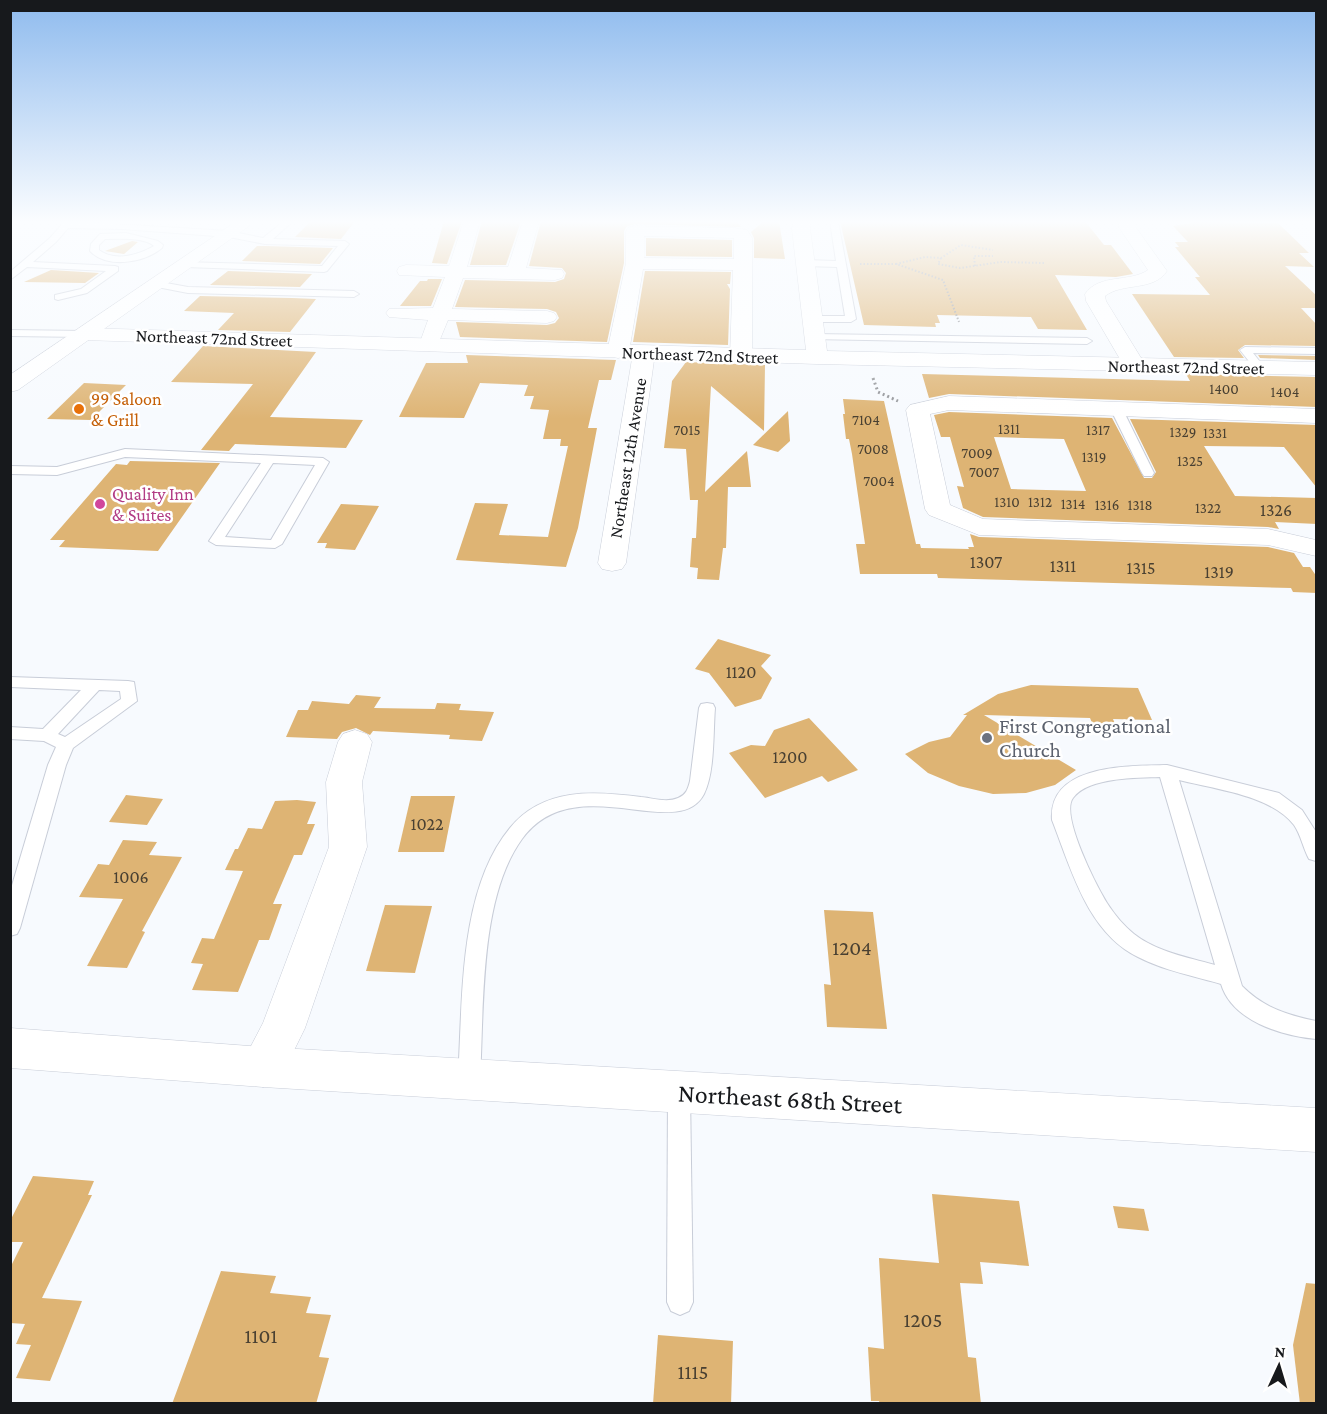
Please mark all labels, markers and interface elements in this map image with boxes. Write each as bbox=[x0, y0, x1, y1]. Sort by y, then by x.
street label: Northeast 72nd Street bbox=[135, 325, 294, 351]
street label: Northeast 72nd Street bbox=[621, 342, 780, 368]
street label: Northeast 72nd Street bbox=[1107, 356, 1266, 378]
street label: Northeast 12th Avenue bbox=[605, 376, 651, 540]
house number: 1400 bbox=[1209, 381, 1239, 397]
house number: 1404 bbox=[1271, 384, 1299, 400]
place label: 99 Saloon & Grill bbox=[91, 389, 162, 430]
marker: 99 Saloon & Grill bbox=[72, 402, 86, 416]
house number: 7104 bbox=[852, 412, 880, 428]
house number: 1311 bbox=[998, 421, 1020, 437]
house number: 7015 bbox=[673, 422, 701, 438]
house number: 1317 bbox=[1086, 422, 1110, 438]
house number: 1329 bbox=[1170, 424, 1196, 440]
house number: 1331 bbox=[1203, 425, 1227, 441]
house number: 7008 bbox=[857, 441, 889, 457]
house number: 7009 bbox=[961, 445, 993, 461]
house number: 1319 bbox=[1082, 449, 1106, 465]
house number: 1325 bbox=[1177, 453, 1203, 469]
house number: 7007 bbox=[969, 464, 999, 480]
house number: 7004 bbox=[863, 473, 895, 489]
place label: Quality Inn & Suites bbox=[112, 484, 194, 525]
house number: 1310 bbox=[994, 494, 1020, 510]
house number: 1312 bbox=[1028, 494, 1052, 510]
house number: 1314 bbox=[1061, 496, 1085, 512]
marker: Quality Inn & Suites bbox=[93, 497, 107, 511]
house number: 1316 bbox=[1095, 497, 1119, 513]
house number: 1318 bbox=[1127, 497, 1153, 513]
house number: 1322 bbox=[1195, 500, 1221, 516]
house number: 1326 bbox=[1260, 500, 1292, 520]
house number: 1307 bbox=[970, 552, 1002, 572]
house number: 1311 bbox=[1050, 556, 1076, 576]
house number: 1315 bbox=[1127, 558, 1156, 578]
house number: 1319 bbox=[1204, 562, 1234, 582]
house number: 1120 bbox=[726, 662, 756, 682]
place label: First Congregational Church bbox=[999, 714, 1171, 762]
marker: First Congregational Church bbox=[980, 731, 994, 745]
house number: 1200 bbox=[773, 747, 807, 767]
house number: 1022 bbox=[410, 814, 444, 834]
house number: 1006 bbox=[113, 867, 149, 887]
house number: 1204 bbox=[832, 936, 872, 960]
street label: Northeast 68th Street bbox=[677, 1079, 903, 1119]
house number: 1205 bbox=[904, 1308, 942, 1332]
house number: 1101 bbox=[245, 1324, 277, 1348]
north arrow bbox=[1249, 1336, 1309, 1396]
text: N bbox=[1274, 1343, 1286, 1360]
house number: 1115 bbox=[678, 1360, 708, 1384]

